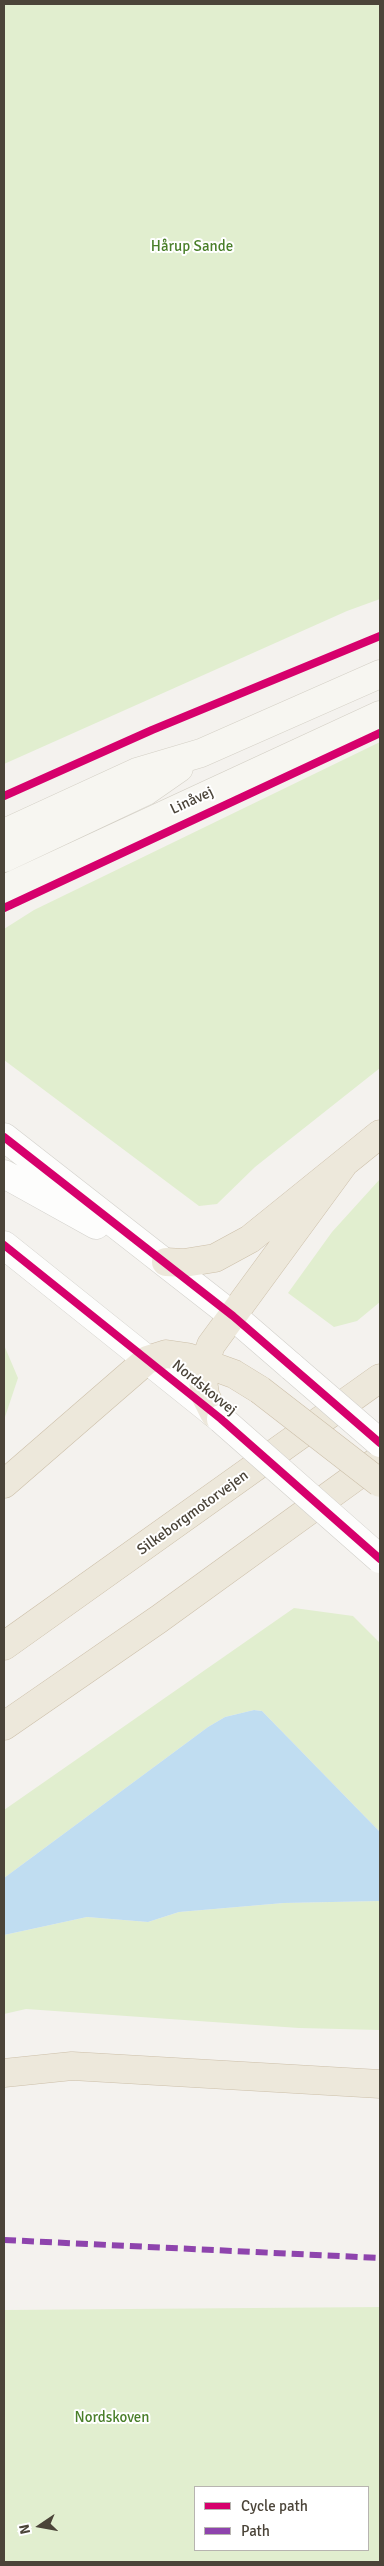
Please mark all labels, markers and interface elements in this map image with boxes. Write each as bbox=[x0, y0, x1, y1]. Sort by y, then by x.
park label: Hårup Sande bbox=[151, 238, 233, 256]
street label: Linåvej bbox=[168, 783, 216, 819]
street label: Nordskovvej bbox=[168, 1356, 240, 1420]
street label: Silkeborgmotorvejen bbox=[134, 1467, 252, 1559]
park label: Nordskoven bbox=[74, 2409, 150, 2427]
legend bbox=[194, 2486, 369, 2551]
text: Cycle path bbox=[241, 2497, 308, 2515]
north arrow bbox=[15, 2501, 65, 2551]
text: Path bbox=[241, 2522, 270, 2540]
text: N bbox=[16, 2523, 34, 2536]

